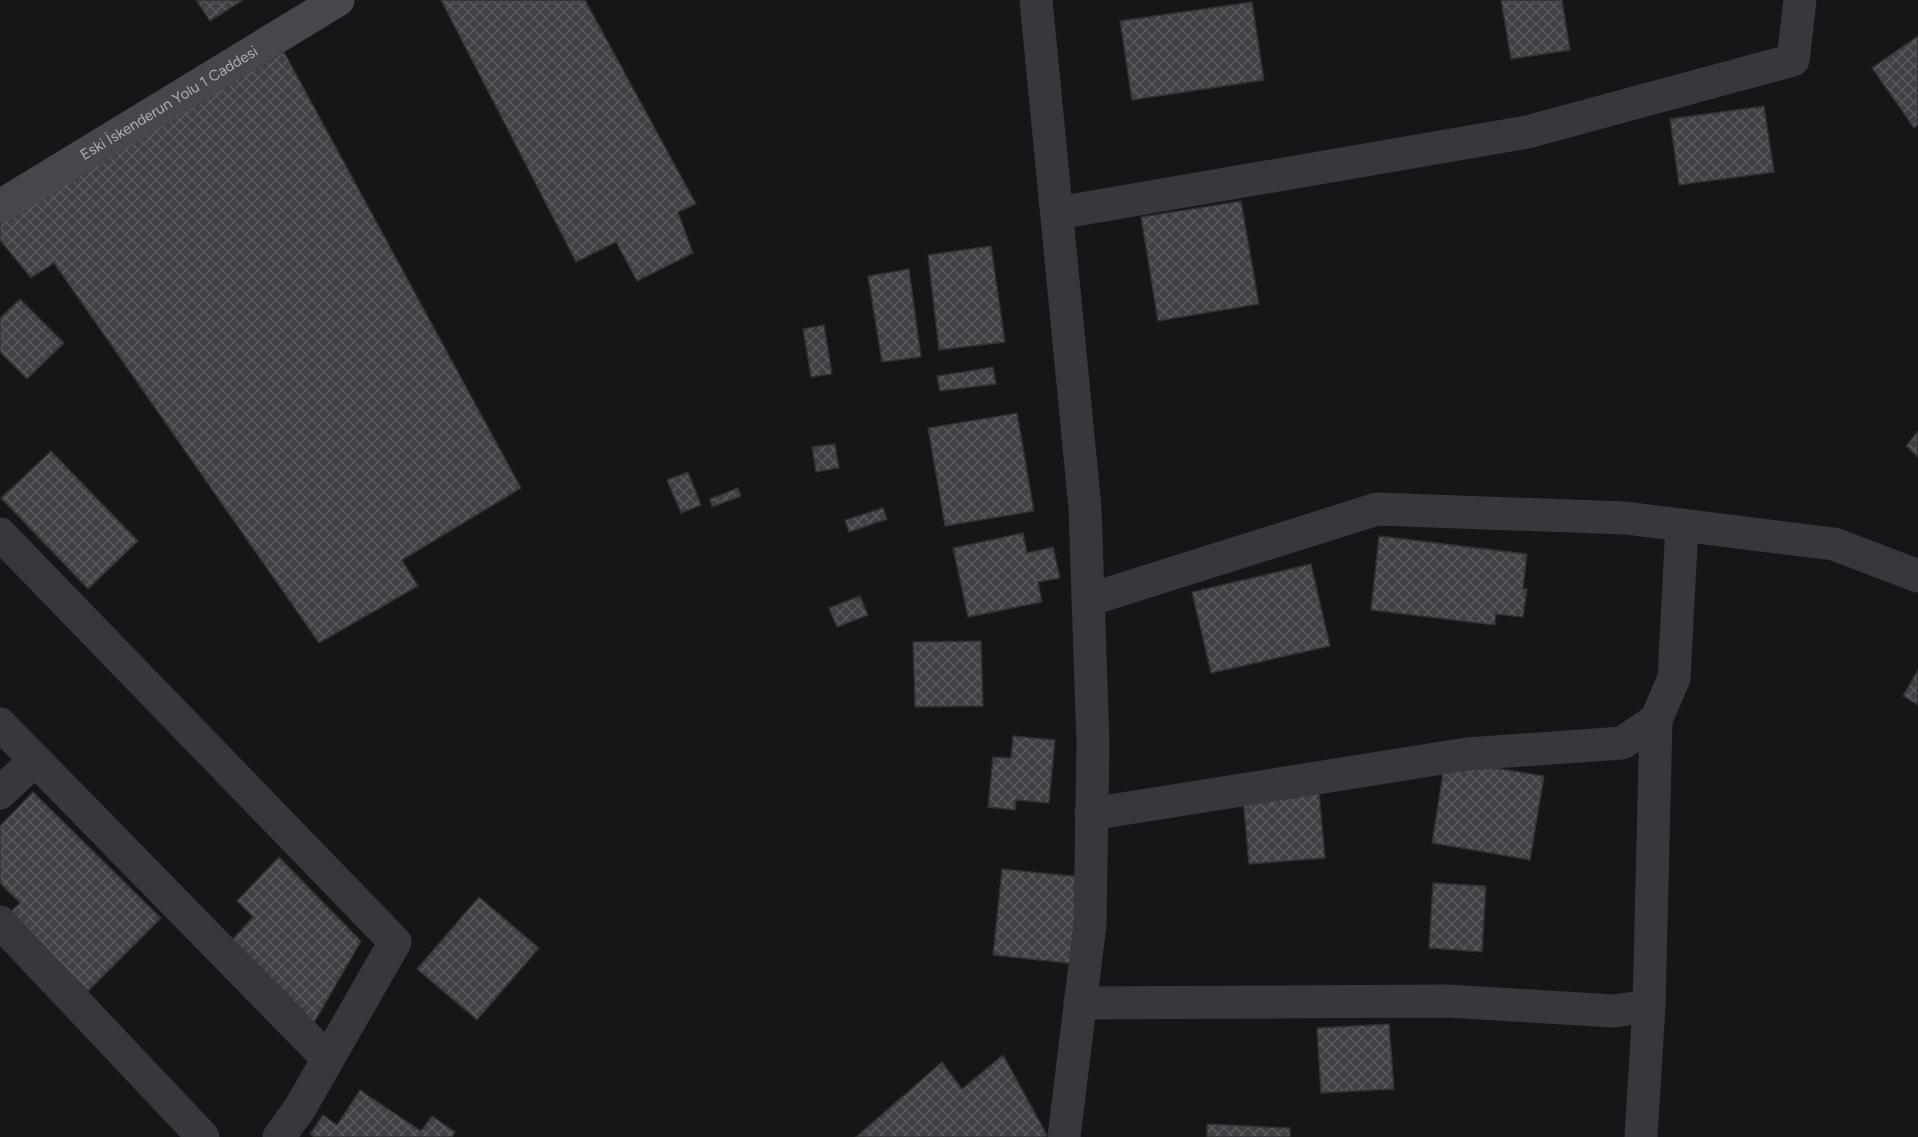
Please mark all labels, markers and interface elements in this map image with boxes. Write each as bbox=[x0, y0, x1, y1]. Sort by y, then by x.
street label: Eski İskenderun Yolu 1 Caddesi bbox=[77, 42, 261, 164]

